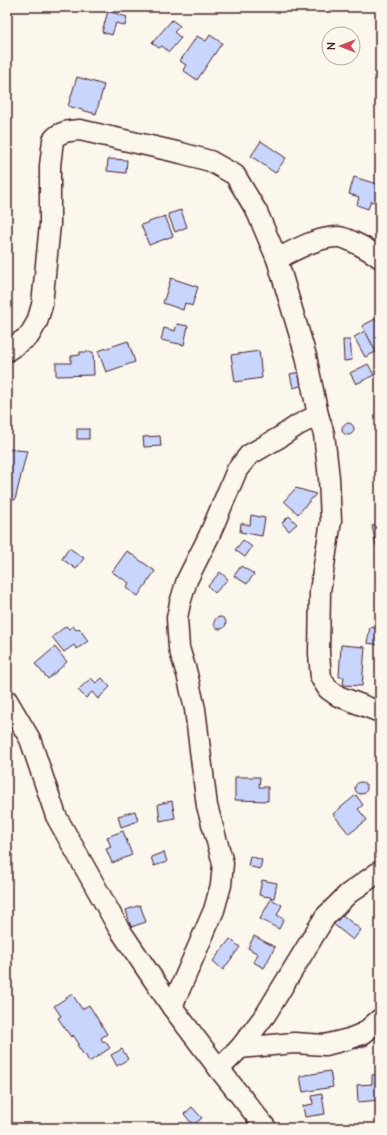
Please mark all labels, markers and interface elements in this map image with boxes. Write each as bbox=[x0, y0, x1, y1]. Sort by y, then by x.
north arrow bbox=[321, 26, 361, 66]
text: N bbox=[324, 42, 339, 49]

